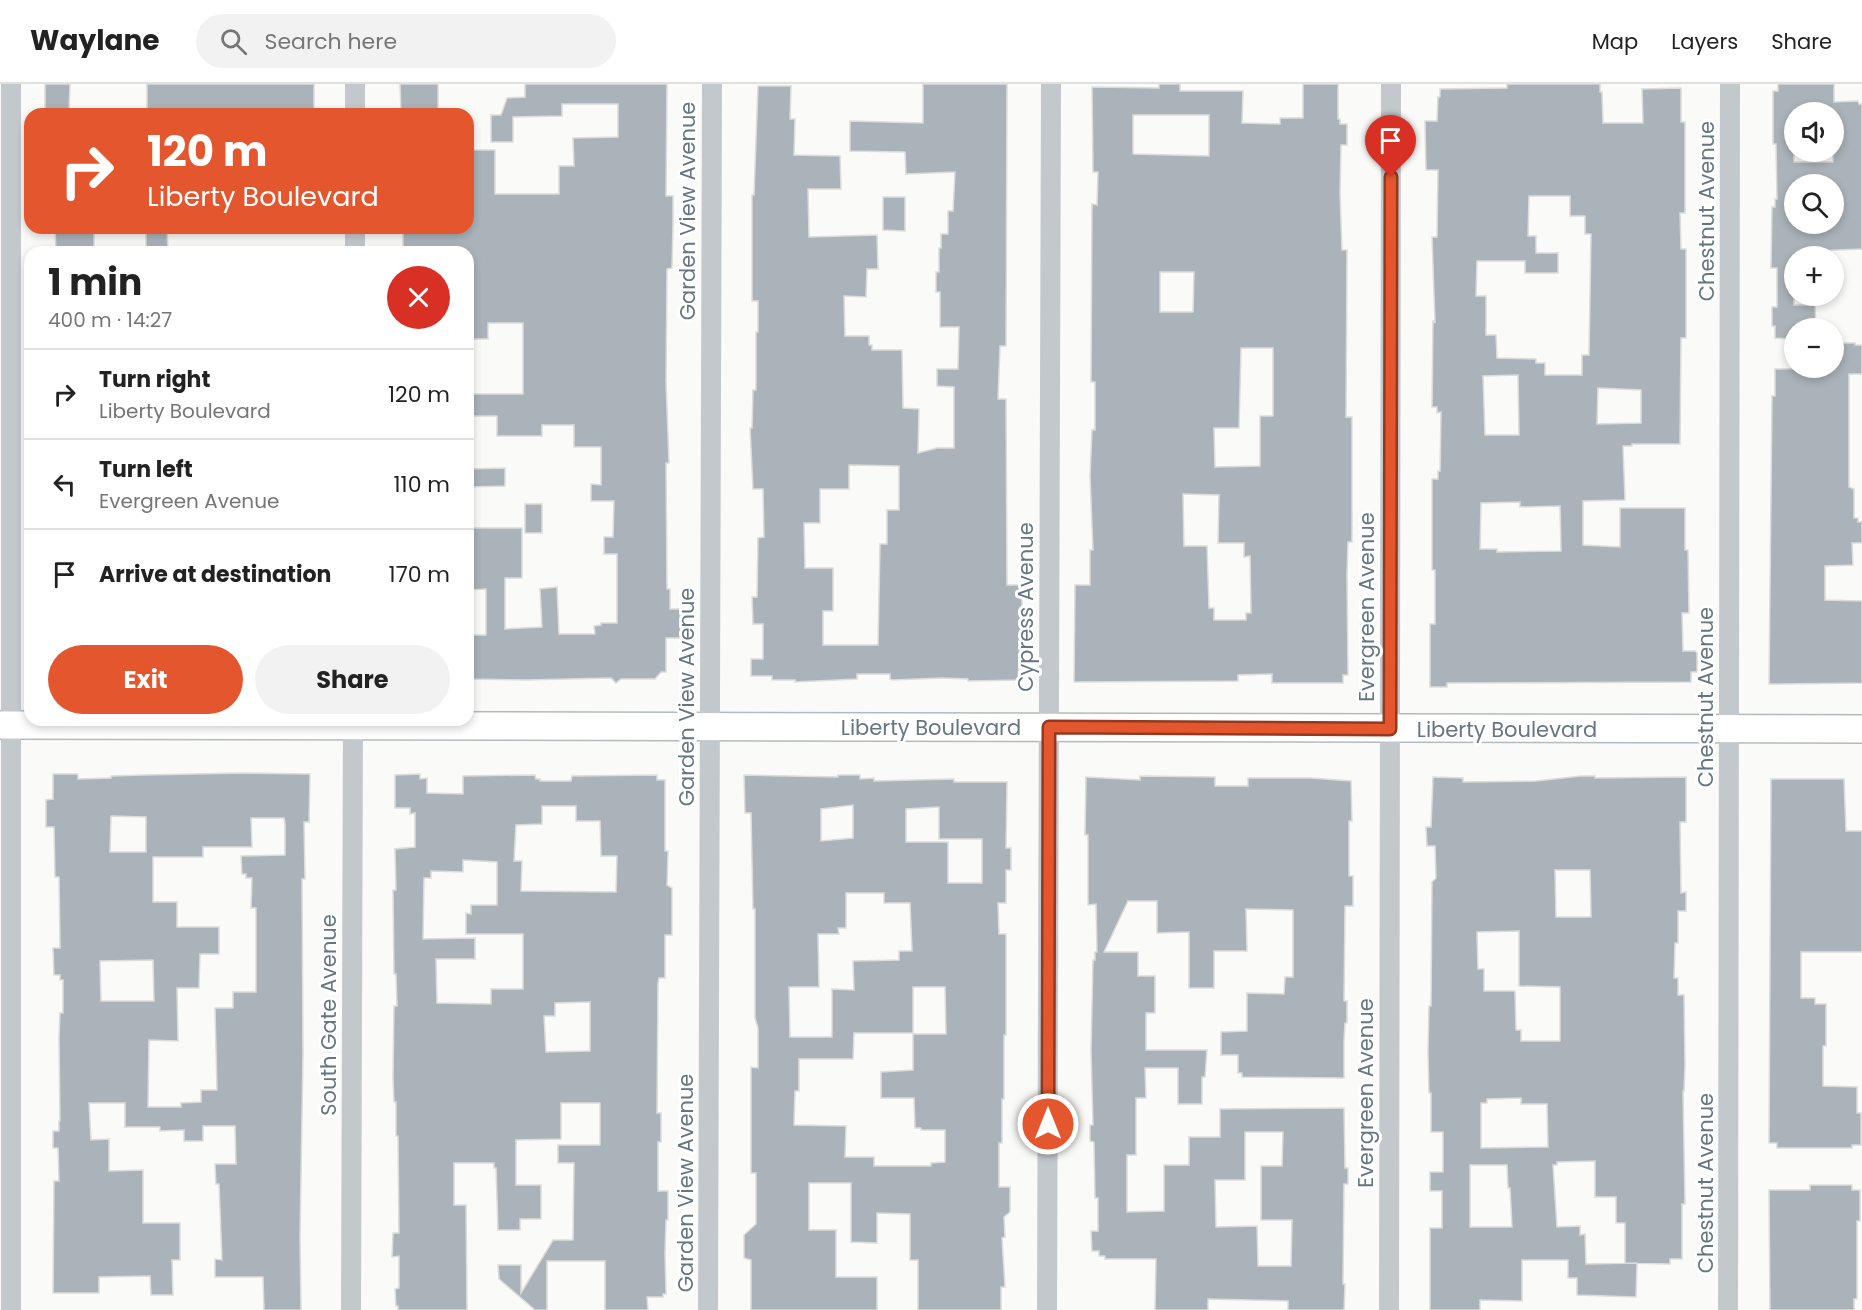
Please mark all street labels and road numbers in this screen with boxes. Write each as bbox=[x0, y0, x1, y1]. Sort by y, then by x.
street label: Garden View Avenue bbox=[673, 102, 702, 320]
street label: Chestnut Avenue bbox=[1692, 121, 1721, 301]
street label: Evergreen Avenue bbox=[1352, 512, 1381, 702]
street label: Cypress Avenue bbox=[1011, 522, 1040, 692]
street label: Garden View Avenue bbox=[672, 588, 701, 806]
street label: Chestnut Avenue bbox=[1691, 607, 1720, 787]
street label: Liberty Boulevard bbox=[841, 713, 1021, 742]
street label: Liberty Boulevard bbox=[1417, 715, 1597, 744]
street label: South Gate Avenue bbox=[314, 914, 343, 1116]
street label: Evergreen Avenue bbox=[1351, 998, 1380, 1188]
street label: Garden View Avenue bbox=[671, 1074, 700, 1292]
street label: Chestnut Avenue bbox=[1691, 1093, 1720, 1273]

